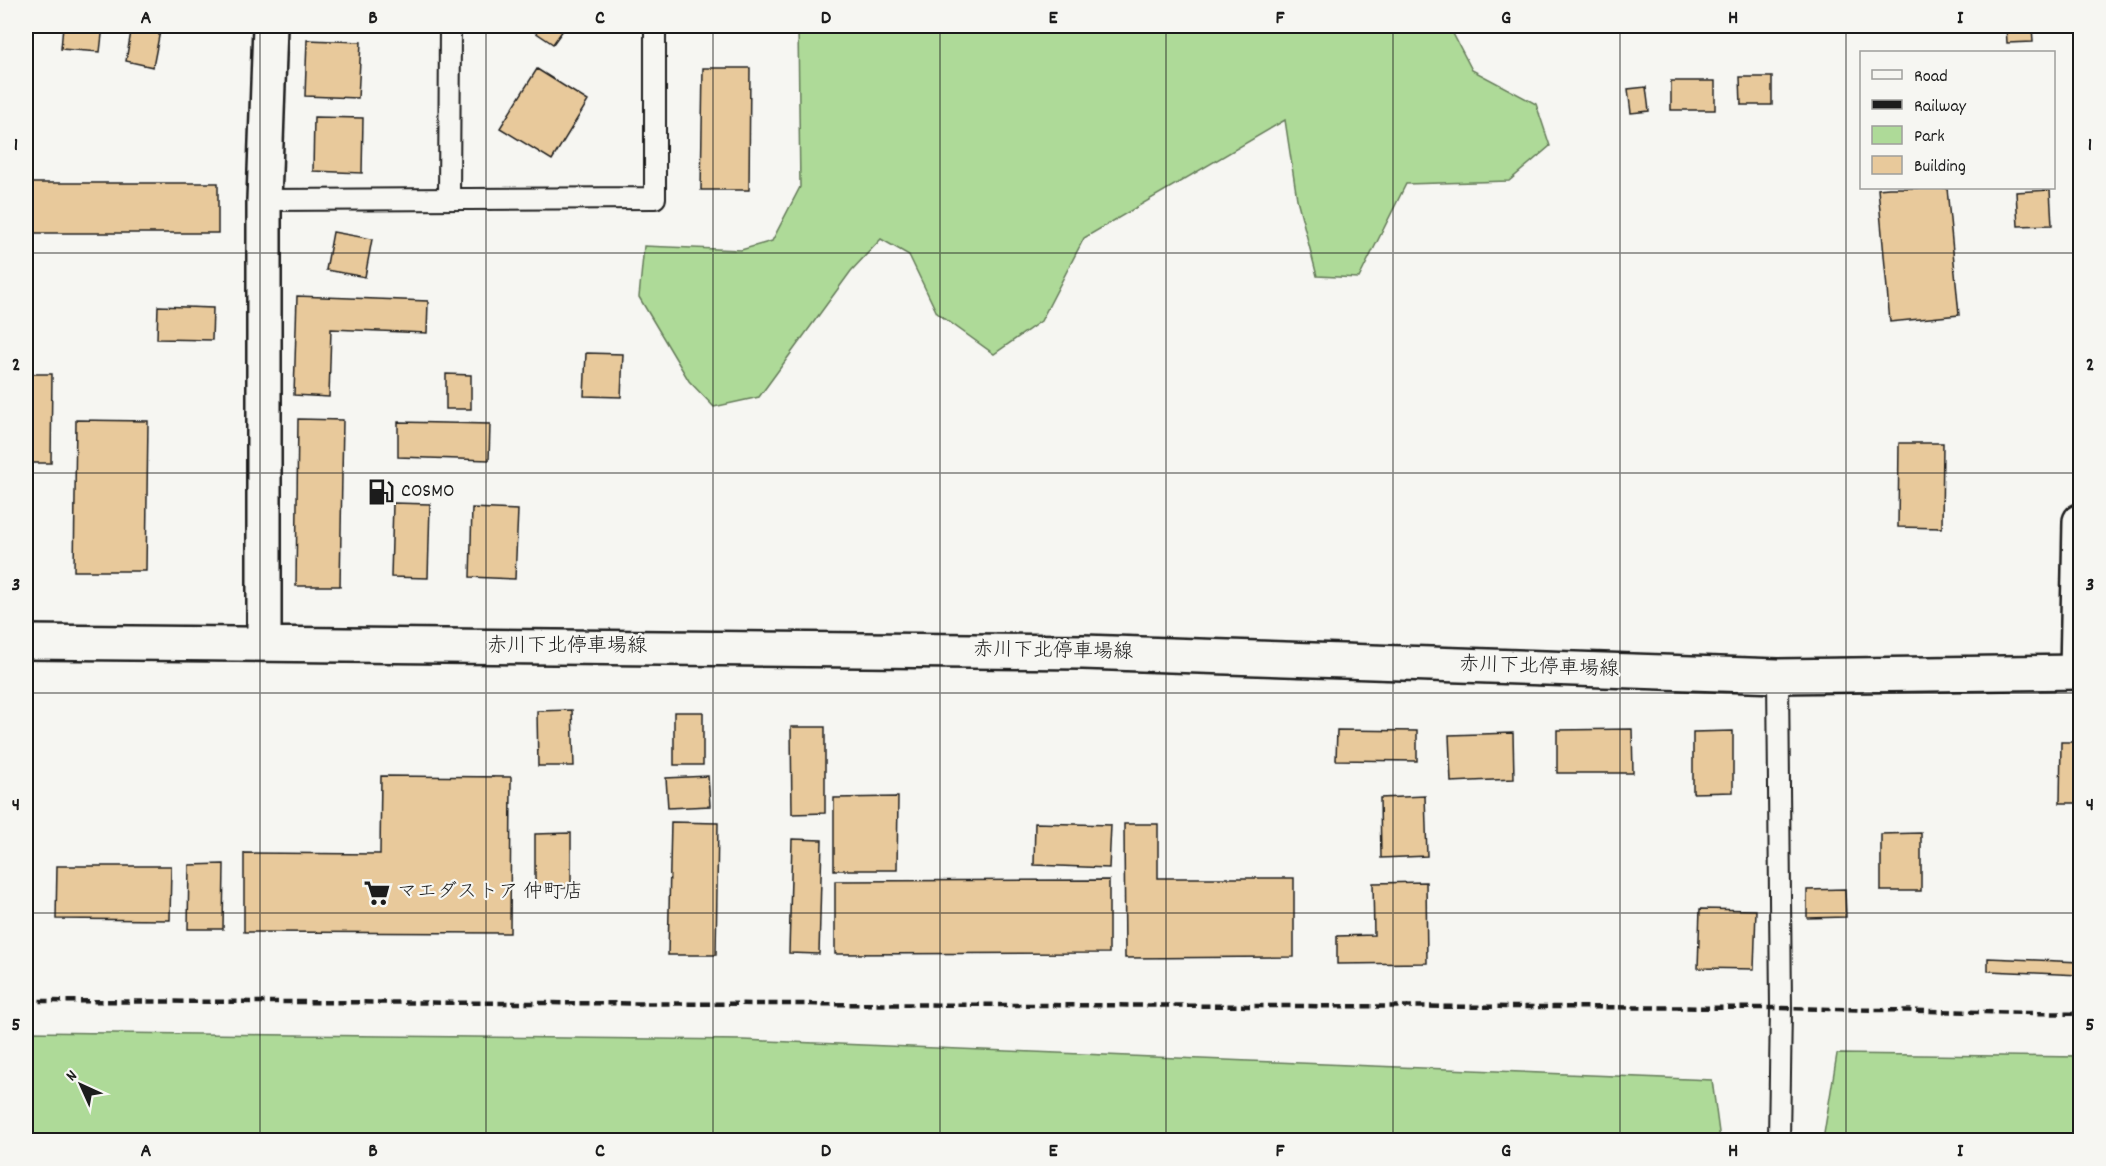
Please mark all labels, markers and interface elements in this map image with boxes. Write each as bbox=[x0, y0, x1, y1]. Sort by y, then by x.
text: A bbox=[141, 5, 152, 33]
text: B bbox=[368, 5, 378, 33]
text: C bbox=[595, 5, 605, 33]
text: D bbox=[821, 5, 832, 33]
text: E bbox=[1048, 5, 1058, 33]
text: F bbox=[1276, 5, 1286, 33]
text: G bbox=[1501, 5, 1511, 33]
text: H bbox=[1728, 5, 1738, 33]
text: I bbox=[1957, 5, 1964, 33]
legend bbox=[1860, 51, 2055, 189]
text: Road bbox=[1914, 65, 1948, 90]
text: Railway bbox=[1914, 95, 1967, 120]
text: Park bbox=[1914, 125, 1945, 150]
text: 1 bbox=[14, 132, 18, 160]
text: 1 bbox=[2088, 132, 2092, 160]
text: Building bbox=[1914, 155, 1966, 180]
text: 2 bbox=[12, 352, 20, 380]
text: 2 bbox=[2086, 352, 2094, 380]
fuel station icon: COSMO bbox=[366, 477, 396, 507]
place label: COSMO bbox=[401, 478, 454, 506]
text: 3 bbox=[12, 572, 20, 600]
text: 3 bbox=[2086, 572, 2094, 600]
street label: 赤川下北停車場線 bbox=[487, 633, 647, 661]
street label: 赤川下北停車場線 bbox=[973, 637, 1133, 667]
street label: 赤川下北停車場線 bbox=[1459, 651, 1619, 685]
text: 4 bbox=[12, 792, 20, 820]
text: 4 bbox=[2086, 792, 2094, 820]
supermarket icon: マエダストア 仲町店 bbox=[362, 878, 392, 908]
place label: マエダストア 仲町店 bbox=[397, 879, 583, 907]
text: 5 bbox=[11, 1012, 21, 1040]
text: 5 bbox=[2085, 1012, 2095, 1040]
north arrow bbox=[51, 1055, 111, 1115]
text: N bbox=[61, 1065, 83, 1087]
text: A bbox=[141, 1138, 152, 1166]
text: B bbox=[368, 1138, 378, 1166]
text: C bbox=[595, 1138, 605, 1166]
text: D bbox=[821, 1138, 832, 1166]
text: E bbox=[1048, 1138, 1058, 1166]
text: F bbox=[1276, 1138, 1286, 1166]
text: G bbox=[1501, 1138, 1511, 1166]
text: H bbox=[1728, 1138, 1738, 1166]
text: I bbox=[1957, 1138, 1964, 1166]

